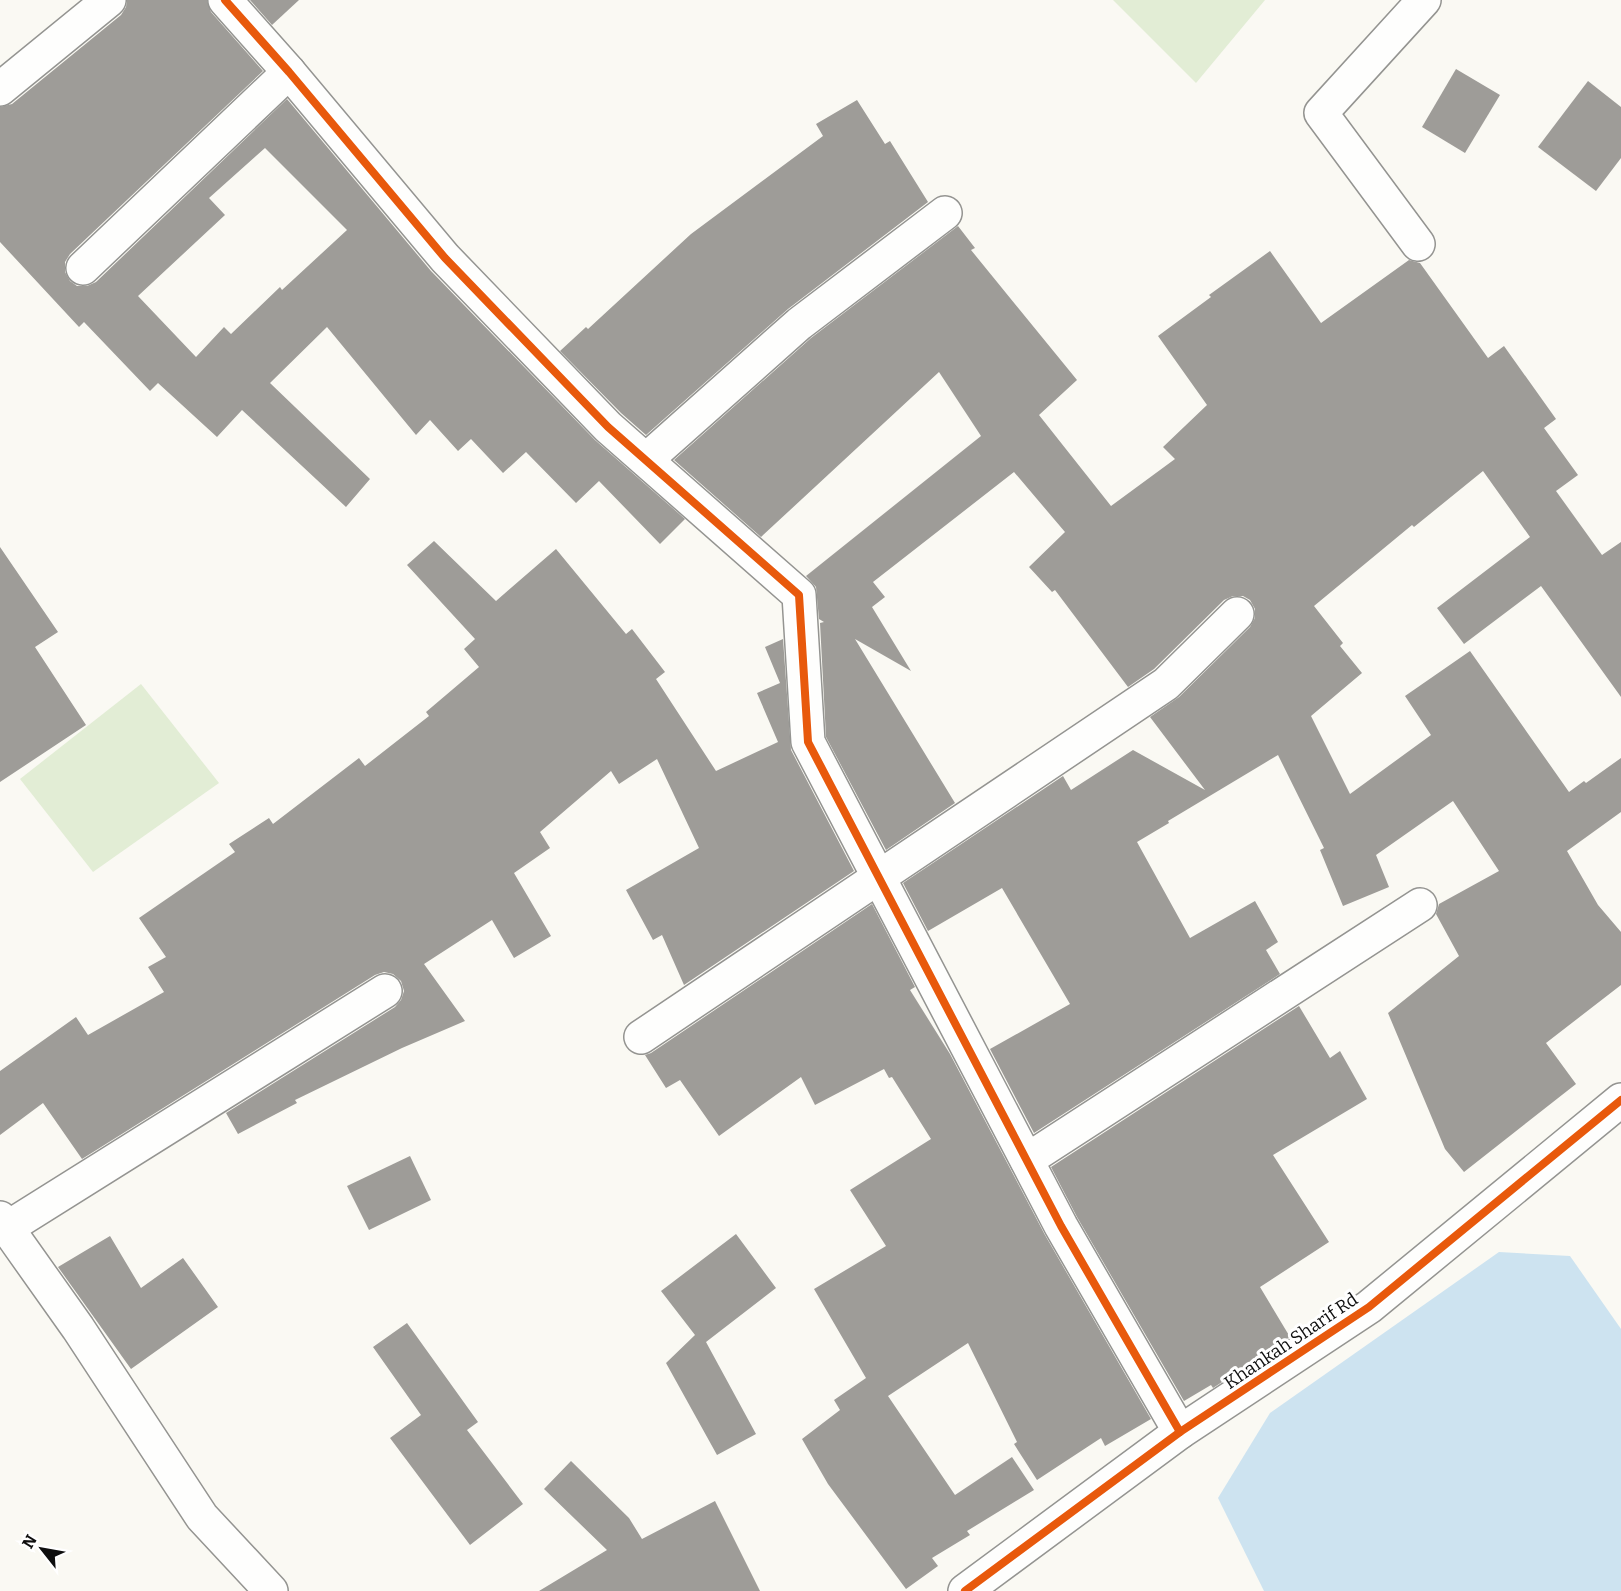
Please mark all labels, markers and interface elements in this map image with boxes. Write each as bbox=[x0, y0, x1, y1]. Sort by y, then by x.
street label: Khankah Sharif Rd bbox=[1220, 1288, 1362, 1394]
north arrow bbox=[12, 1519, 72, 1579]
text: N bbox=[18, 1531, 41, 1552]

